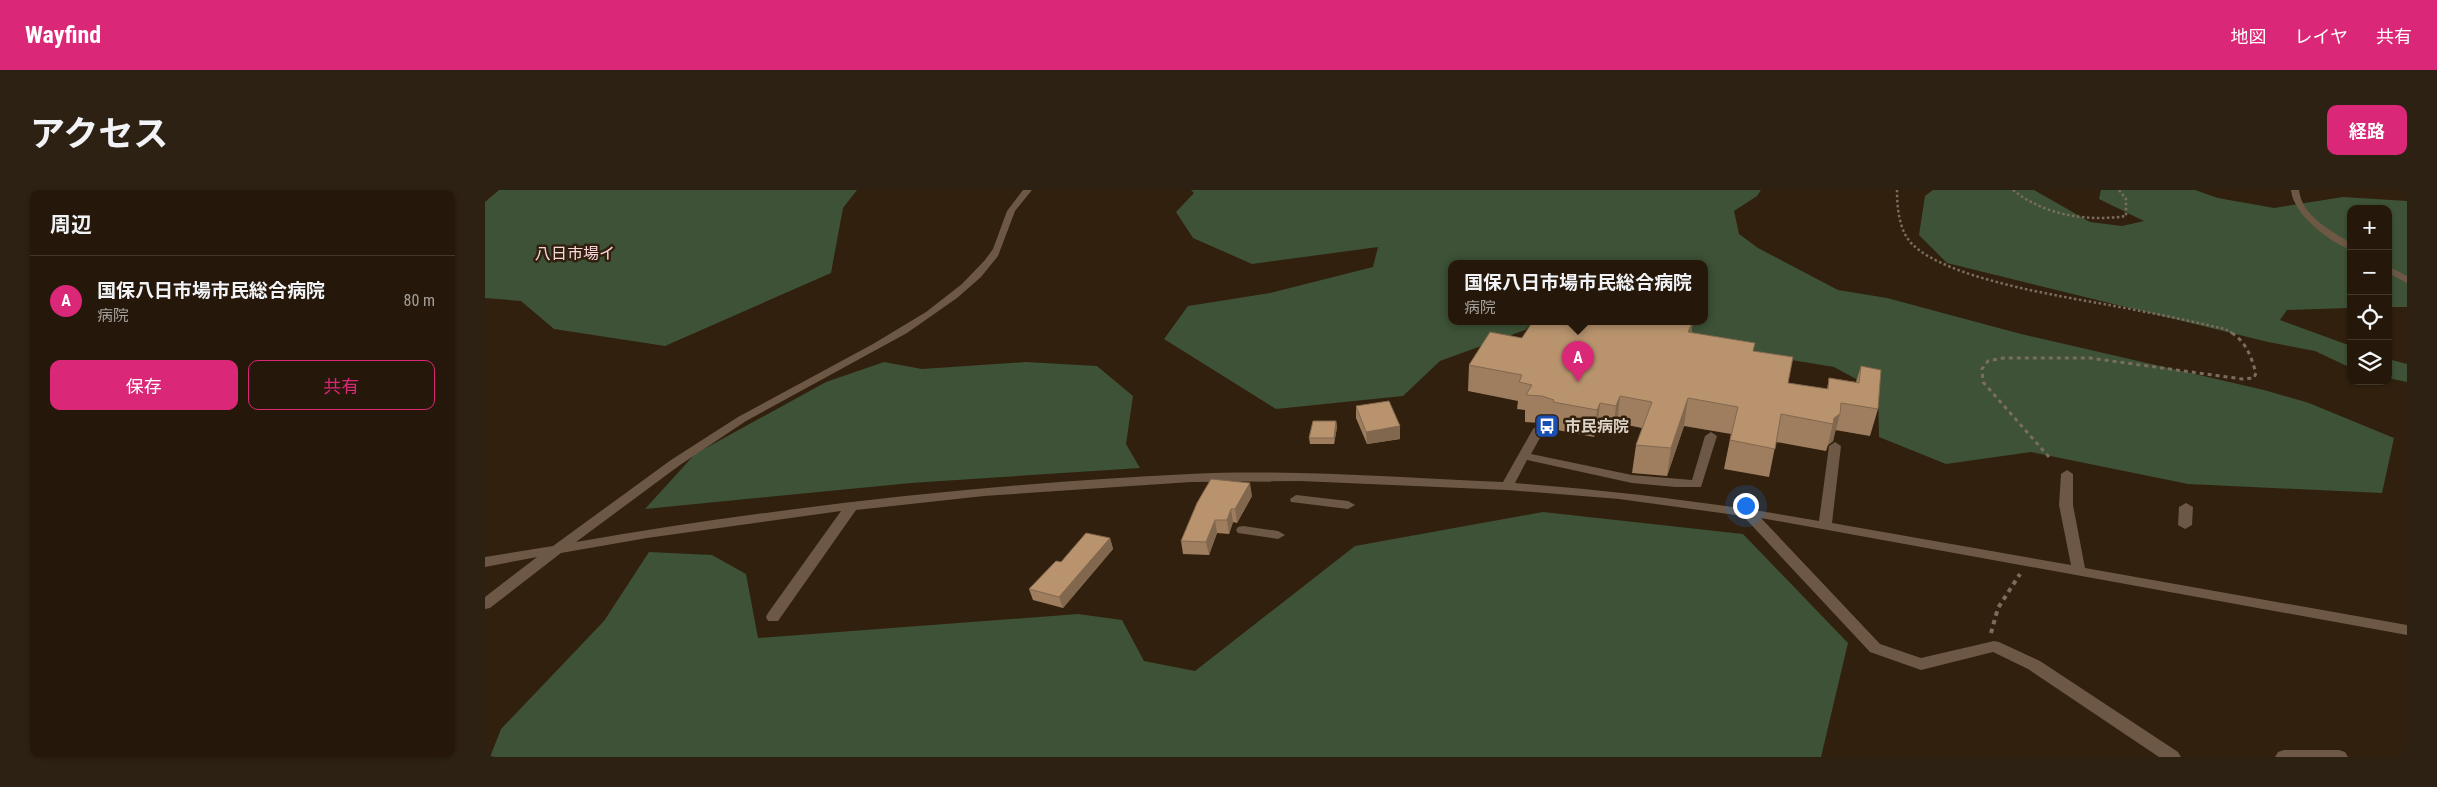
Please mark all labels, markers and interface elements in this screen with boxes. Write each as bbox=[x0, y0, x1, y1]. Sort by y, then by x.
text: Wayfind bbox=[25, 21, 101, 49]
text: 地図 bbox=[2231, 26, 2267, 47]
text: レイヤ bbox=[2295, 26, 2348, 47]
text: 共有 bbox=[2376, 26, 2412, 47]
button: 経路 bbox=[2327, 105, 2407, 155]
text: アクセス bbox=[30, 114, 168, 155]
map controls bbox=[2347, 205, 2392, 385]
button: + bbox=[2347, 205, 2392, 250]
text: 周辺 bbox=[50, 213, 92, 237]
district label: 八日市場イ bbox=[535, 244, 615, 263]
button: − bbox=[2347, 250, 2392, 295]
popup bbox=[1448, 260, 1708, 325]
text: 国保八日市場市民総合病院 bbox=[1464, 271, 1692, 294]
text: 国保八日市場市民総合病院 bbox=[97, 279, 325, 302]
text: A bbox=[61, 291, 71, 310]
text: 80 m bbox=[403, 291, 435, 310]
button: locate bbox=[2347, 295, 2392, 340]
text: 病院 bbox=[1464, 298, 1496, 317]
text: 病院 bbox=[97, 306, 129, 325]
button: layers bbox=[2347, 340, 2392, 385]
pin: A bbox=[1562, 341, 1594, 382]
button: 保存 bbox=[50, 360, 238, 410]
button: 共有 bbox=[248, 360, 435, 410]
bus stop icon: 市民病院 bbox=[1534, 413, 1560, 439]
place label: 市民病院 bbox=[1565, 417, 1629, 436]
your location bbox=[1733, 493, 1759, 519]

